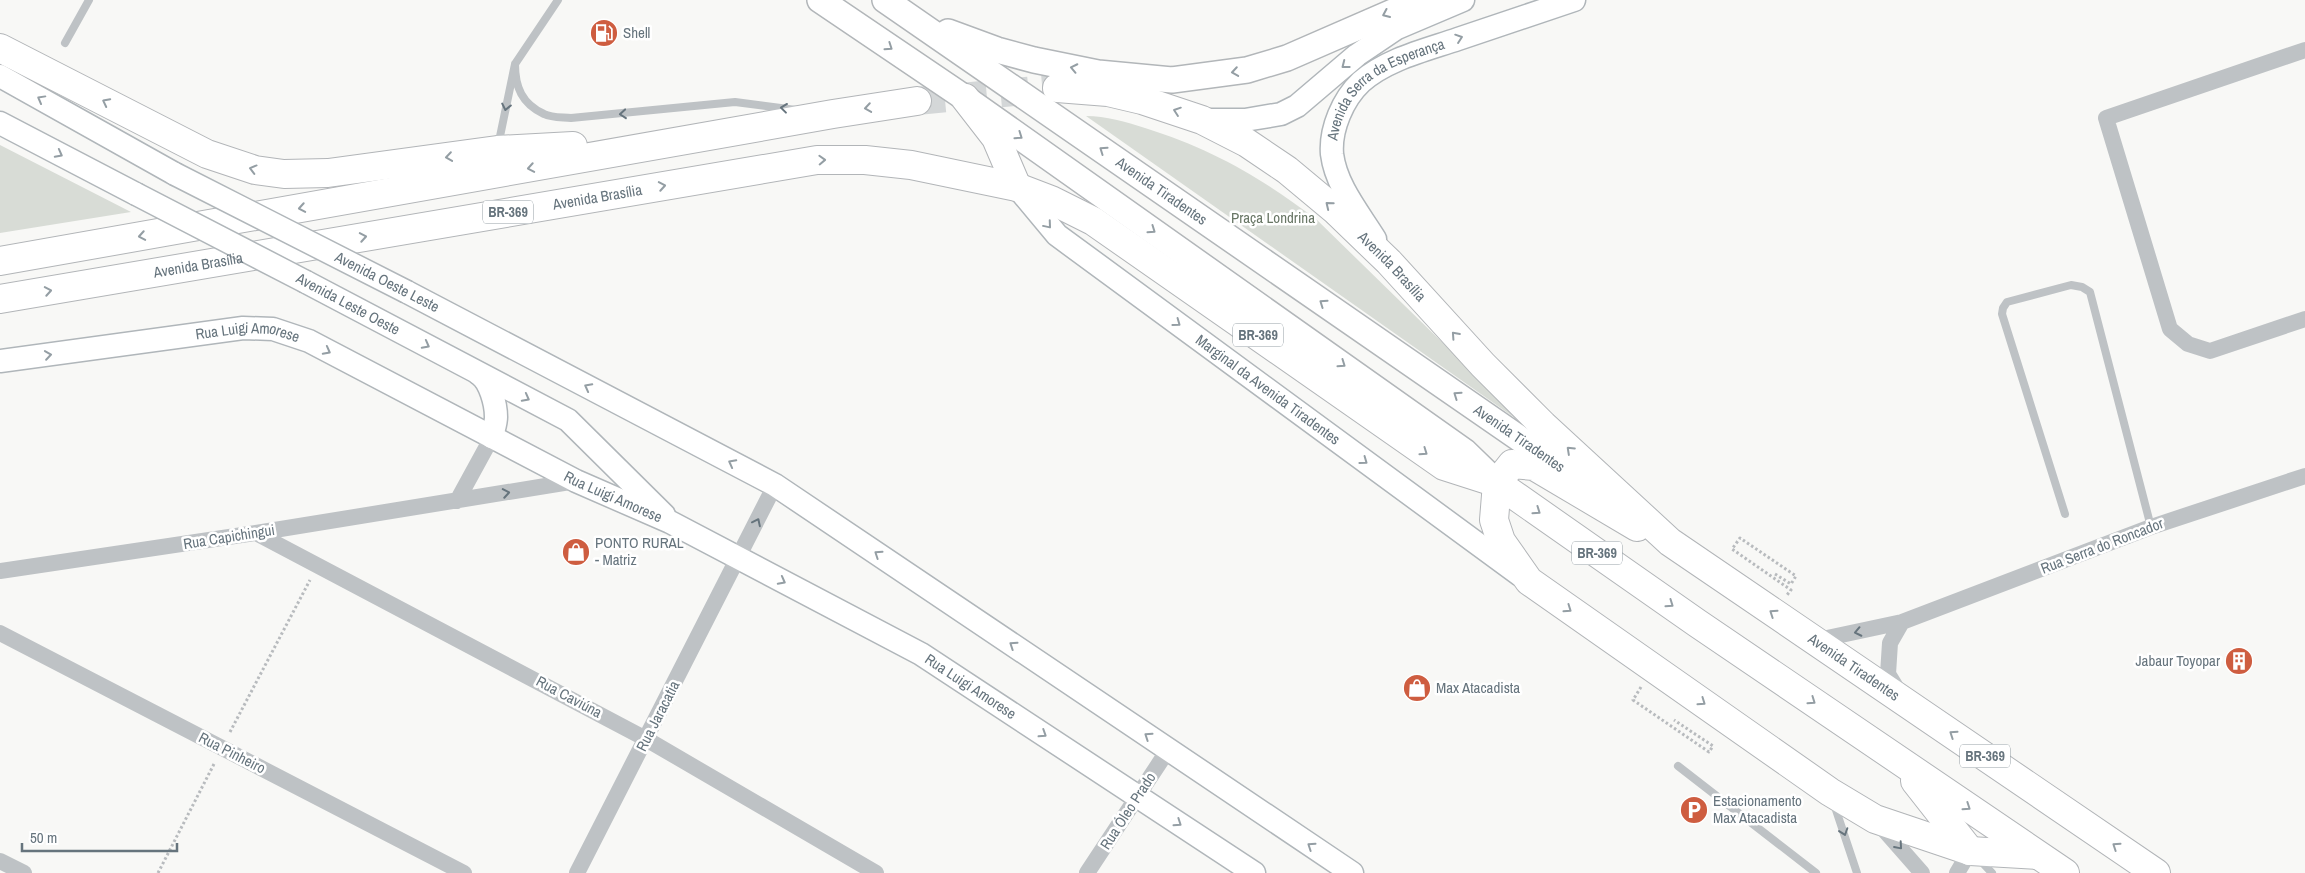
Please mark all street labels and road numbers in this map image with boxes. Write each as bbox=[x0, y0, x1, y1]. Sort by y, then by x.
street label: Avenida Serra da Esperança bbox=[1321, 33, 1447, 143]
street label: Avenida Tiradentes bbox=[1111, 151, 1212, 230]
street label: Avenida Brasília bbox=[550, 179, 644, 215]
road number: BR-369 bbox=[483, 200, 533, 223]
street label: Avenida Brasília bbox=[1353, 226, 1431, 306]
street label: Avenida Oeste Leste bbox=[330, 246, 443, 317]
street label: Avenida Brasília bbox=[151, 247, 244, 283]
street label: Avenida Leste Oeste bbox=[292, 267, 404, 340]
street label: Rua Luigi Amorese bbox=[194, 317, 303, 347]
road number: BR-369 bbox=[1233, 324, 1283, 346]
street label: Marginal da Avenida Tiradentes bbox=[1192, 329, 1345, 449]
street label: Avenida Tiradentes bbox=[1469, 398, 1569, 477]
street label: Rua Luigi Amorese bbox=[560, 466, 666, 527]
street label: Rua Serra do Roncador bbox=[2037, 512, 2166, 579]
street label: Rua Capichingui bbox=[182, 519, 276, 554]
road number: BR-369 bbox=[1572, 542, 1622, 564]
street label: Avenida Tiradentes bbox=[1803, 628, 1904, 706]
street label: Rua Luigi Amorese bbox=[921, 648, 1021, 724]
street label: Rua Caviúna bbox=[533, 670, 606, 723]
street label: Rua Jaracatia bbox=[631, 677, 684, 755]
street label: Rua Pinheiro bbox=[195, 727, 269, 778]
road number: BR-369 bbox=[1960, 744, 2010, 768]
street label: Rua Óleo Prado bbox=[1095, 768, 1160, 853]

